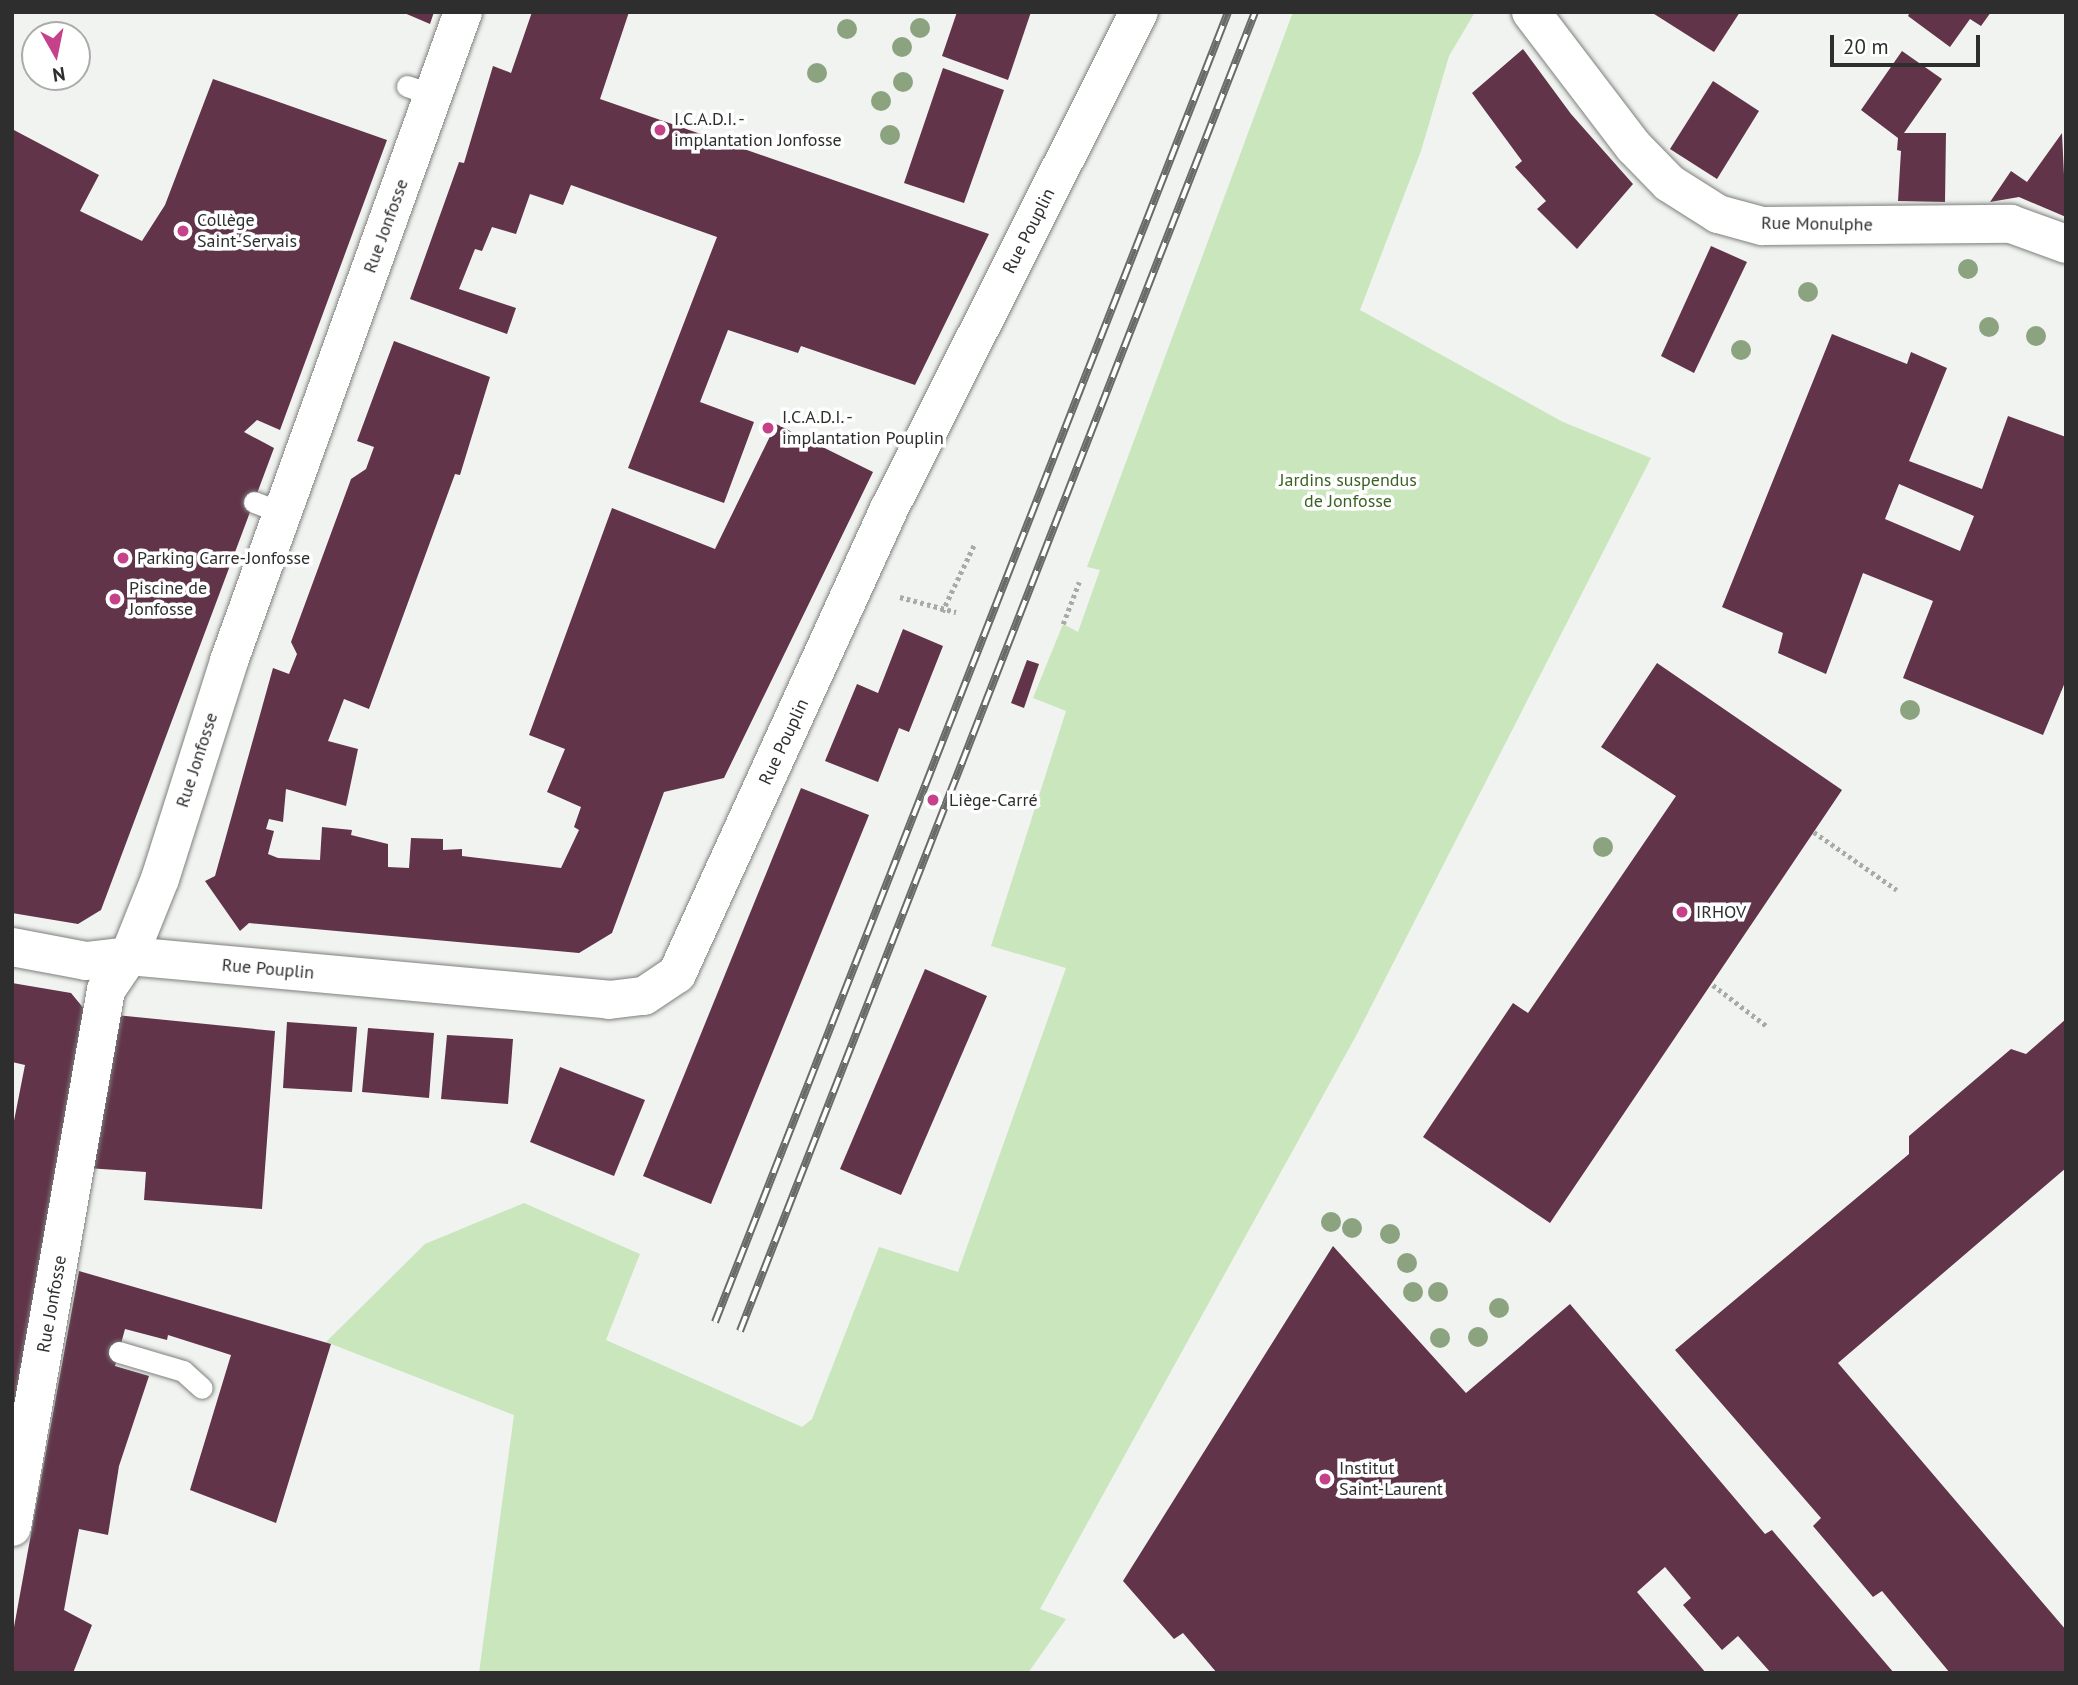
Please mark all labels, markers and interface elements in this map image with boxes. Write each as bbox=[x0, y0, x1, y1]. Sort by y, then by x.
north arrow bbox=[21, 21, 91, 91]
scale bar bbox=[1833, 21, 1983, 65]
text: 20 m bbox=[1843, 33, 1889, 60]
text: N bbox=[51, 62, 67, 88]
place label: I.C.A.D.I. - implantation Jonfosse bbox=[674, 109, 842, 152]
marker: I.C.A.D.I. - implantation Jonfosse bbox=[652, 122, 668, 138]
street label: Rue Jonfosse bbox=[359, 176, 413, 276]
street label: Rue Pouplin bbox=[998, 185, 1060, 277]
place label: Collège Saint-Servais bbox=[197, 210, 297, 252]
street label: Rue Monulphe bbox=[1761, 212, 1873, 236]
marker: Collège Saint-Servais bbox=[175, 223, 191, 239]
place label: I.C.A.D.I. - implantation Pouplin bbox=[782, 407, 944, 450]
marker: I.C.A.D.I. - implantation Pouplin bbox=[760, 420, 776, 436]
park label: Jardins suspendus de Jonfosse bbox=[1279, 470, 1417, 512]
place label: Parking Carre-Jonfosse bbox=[137, 547, 310, 569]
marker: Parking Carre-Jonfosse bbox=[115, 550, 131, 566]
place label: Piscine de Jonfosse bbox=[129, 578, 207, 620]
marker: Piscine de Jonfosse bbox=[107, 591, 123, 607]
street label: Rue Pouplin bbox=[755, 695, 813, 789]
street label: Rue Jonfosse bbox=[172, 710, 222, 810]
place label: Liège-Carré bbox=[949, 789, 1038, 811]
marker: Liège-Carré bbox=[923, 790, 943, 810]
place label: IRHOV bbox=[1696, 901, 1746, 923]
marker: IRHOV bbox=[1674, 904, 1690, 920]
street label: Rue Pouplin bbox=[221, 954, 315, 984]
street label: Rue Jonfosse bbox=[33, 1254, 71, 1354]
place label: Institut Saint-Laurent bbox=[1339, 1458, 1443, 1500]
marker: Institut Saint-Laurent bbox=[1317, 1471, 1333, 1487]

